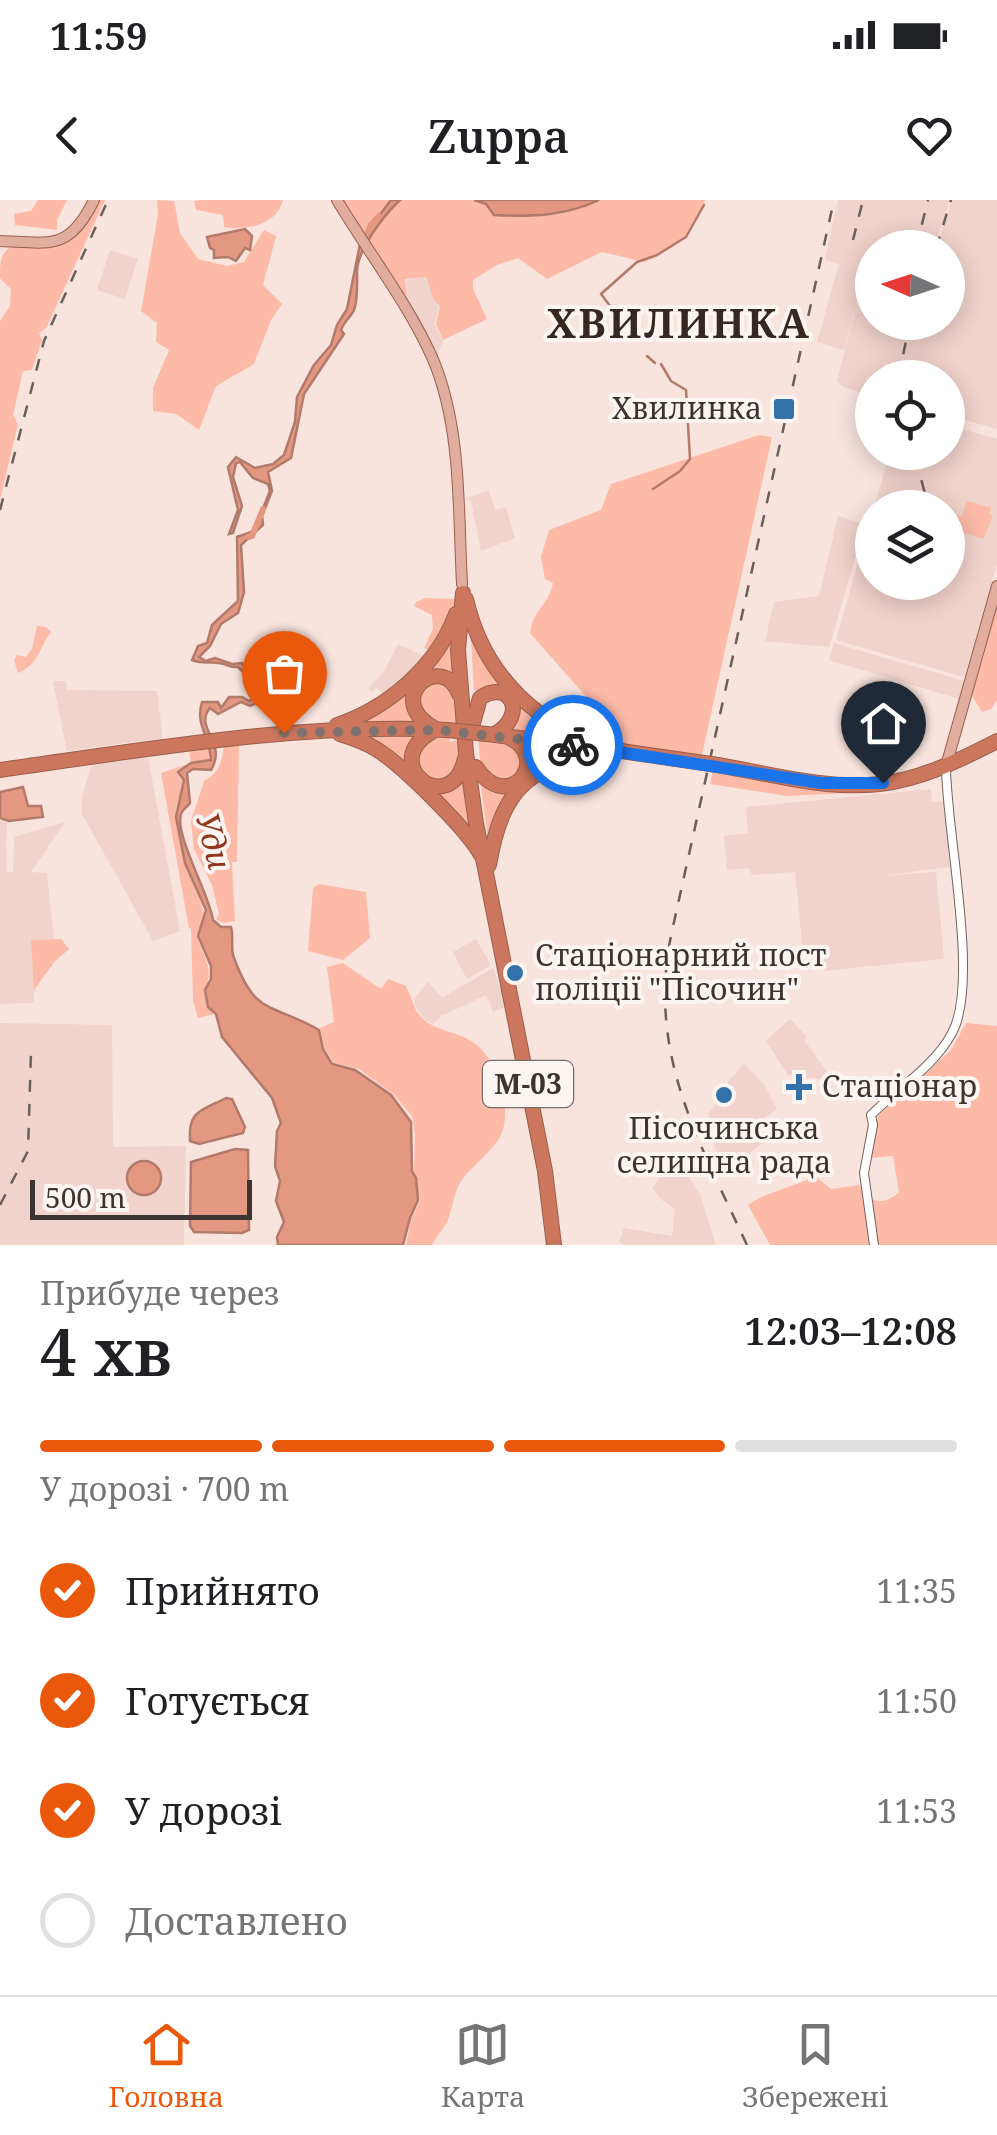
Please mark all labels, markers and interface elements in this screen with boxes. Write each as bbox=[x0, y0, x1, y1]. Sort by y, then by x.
text: 11:59 bbox=[50, 9, 147, 61]
text: Zuppa bbox=[428, 105, 569, 166]
icon: back bbox=[40, 108, 95, 163]
icon: heart bbox=[902, 108, 957, 163]
north arrow bbox=[855, 230, 965, 340]
map controls bbox=[855, 230, 965, 600]
district label: ХВИЛИНКА bbox=[547, 295, 811, 350]
button: locate bbox=[855, 360, 965, 470]
place label: Хвилинка bbox=[612, 387, 762, 428]
marker: Хвилинка bbox=[771, 396, 797, 422]
button: layers bbox=[855, 490, 965, 600]
pin bbox=[242, 631, 327, 734]
icon: bag bbox=[257, 646, 312, 701]
pin bbox=[841, 681, 926, 784]
courier bbox=[523, 695, 623, 795]
icon: home bbox=[856, 696, 911, 751]
icon: bike bbox=[546, 718, 601, 773]
water label: Уди bbox=[187, 808, 242, 874]
place label: Стаціонарний пост поліції "Пісочин" bbox=[535, 934, 826, 1009]
marker: Стаціонарний пост поліції "Пісочин" bbox=[504, 962, 526, 984]
road number: М-03 bbox=[483, 1061, 573, 1107]
place label: Стаціонар bbox=[822, 1065, 977, 1106]
marker: Стаціонар bbox=[786, 1074, 812, 1100]
marker: Пісочинська селищна рада bbox=[713, 1084, 735, 1106]
place label: Пісочинська селищна рада bbox=[617, 1107, 831, 1182]
scale bar bbox=[30, 1175, 252, 1220]
text: 500 m bbox=[45, 1178, 126, 1216]
text: Прибуде через bbox=[40, 1271, 279, 1314]
text: 12:03–12:08 bbox=[744, 1304, 957, 1356]
text: 4 хв bbox=[40, 1307, 172, 1395]
text: У дорозі · 700 m bbox=[40, 1467, 289, 1510]
icon: check bbox=[40, 1563, 95, 1618]
text: Прийнято bbox=[125, 1564, 320, 1616]
text: 11:35 bbox=[876, 1569, 957, 1612]
icon: check bbox=[40, 1673, 95, 1728]
text: Готується bbox=[125, 1674, 310, 1726]
text: 11:50 bbox=[876, 1679, 957, 1722]
icon: check bbox=[40, 1783, 95, 1838]
text: У дорозі bbox=[125, 1784, 282, 1836]
text: 11:53 bbox=[876, 1789, 957, 1832]
text: Доставлено bbox=[125, 1894, 348, 1946]
tab: Головна bbox=[108, 2017, 224, 2115]
tab: Карта bbox=[441, 2017, 525, 2115]
tab: Збережені bbox=[742, 2017, 889, 2115]

